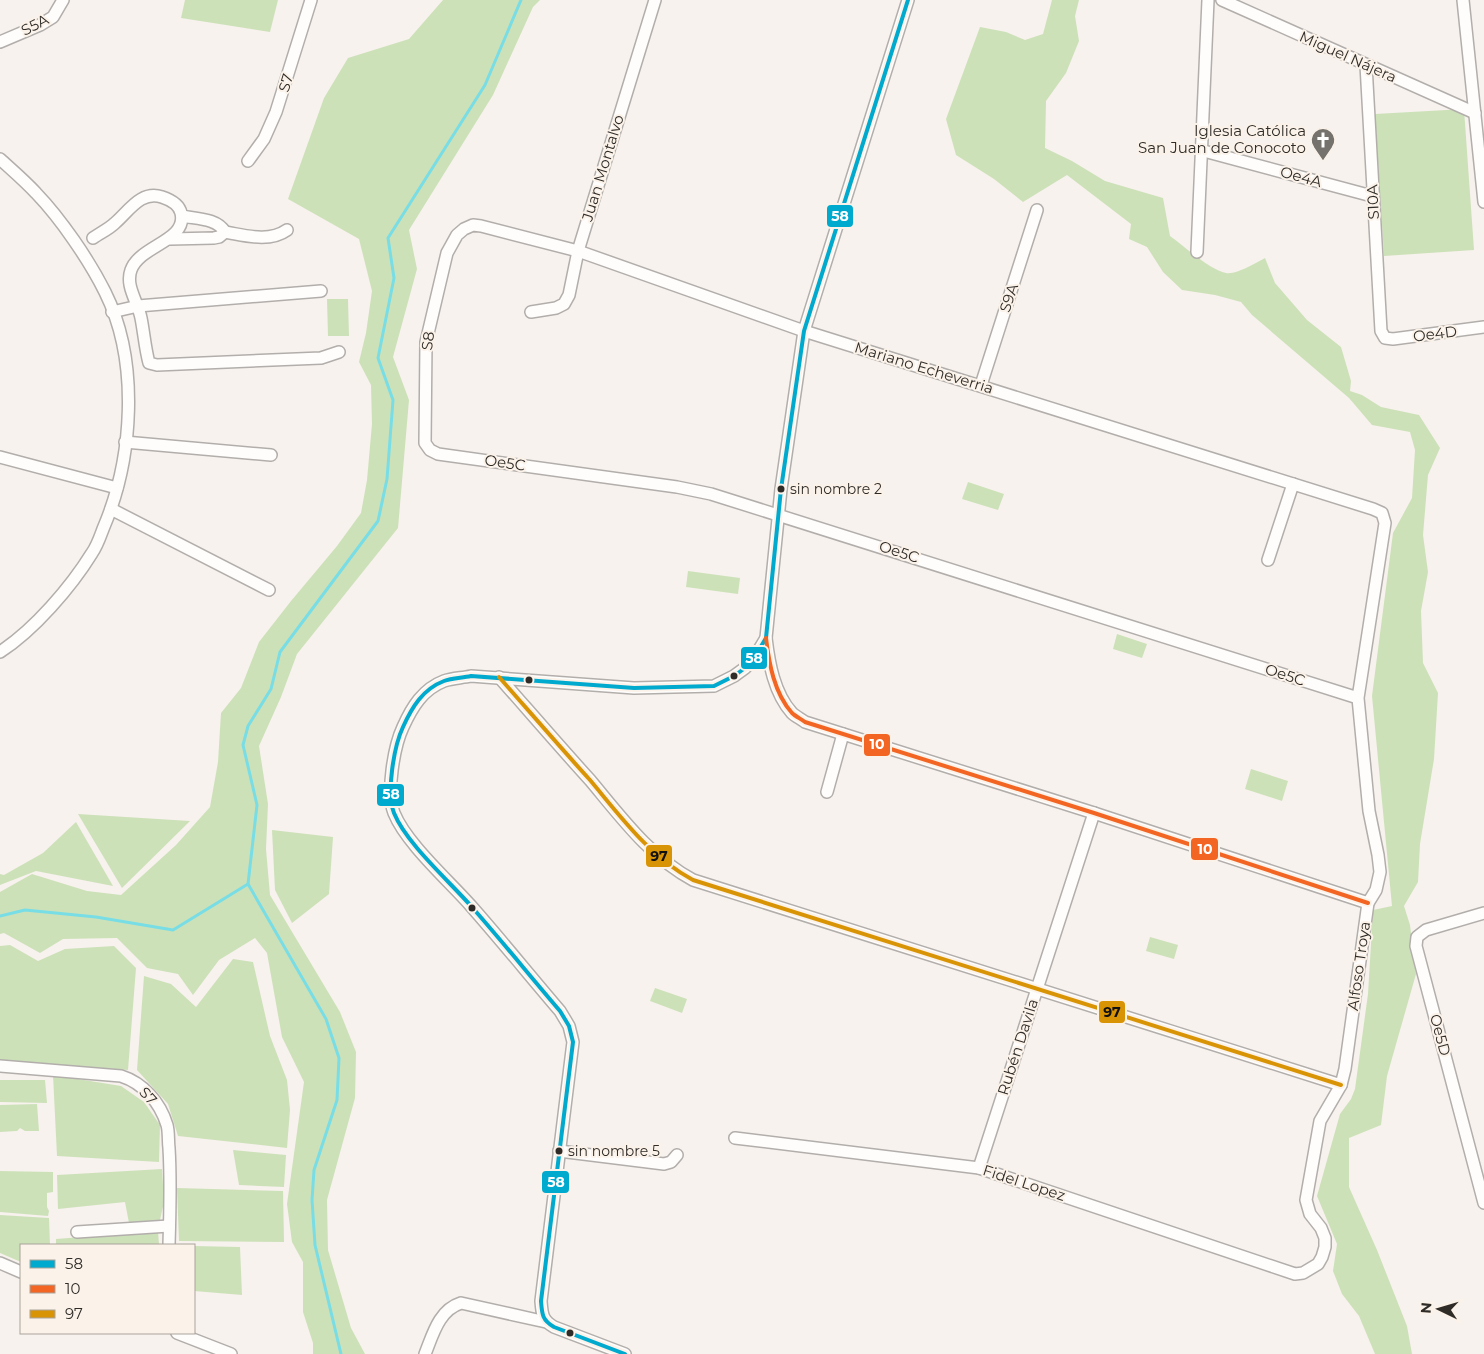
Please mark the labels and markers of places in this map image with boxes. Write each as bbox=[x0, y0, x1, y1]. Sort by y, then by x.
place label: Iglesia Católica San Juan de Conocoto bbox=[1138, 121, 1306, 157]
church icon: Iglesia Católica San Juan de Conocoto bbox=[1310, 127, 1336, 161]
place label: sin nombre 2 bbox=[790, 480, 882, 498]
marker: sin nombre 2 bbox=[776, 484, 786, 494]
unlabelled marker bbox=[729, 671, 739, 681]
unlabelled marker bbox=[524, 675, 534, 685]
unlabelled marker bbox=[467, 903, 477, 913]
place label: sin nombre 5 bbox=[568, 1142, 660, 1160]
marker: sin nombre 5 bbox=[554, 1146, 564, 1156]
unlabelled marker bbox=[565, 1328, 575, 1338]

